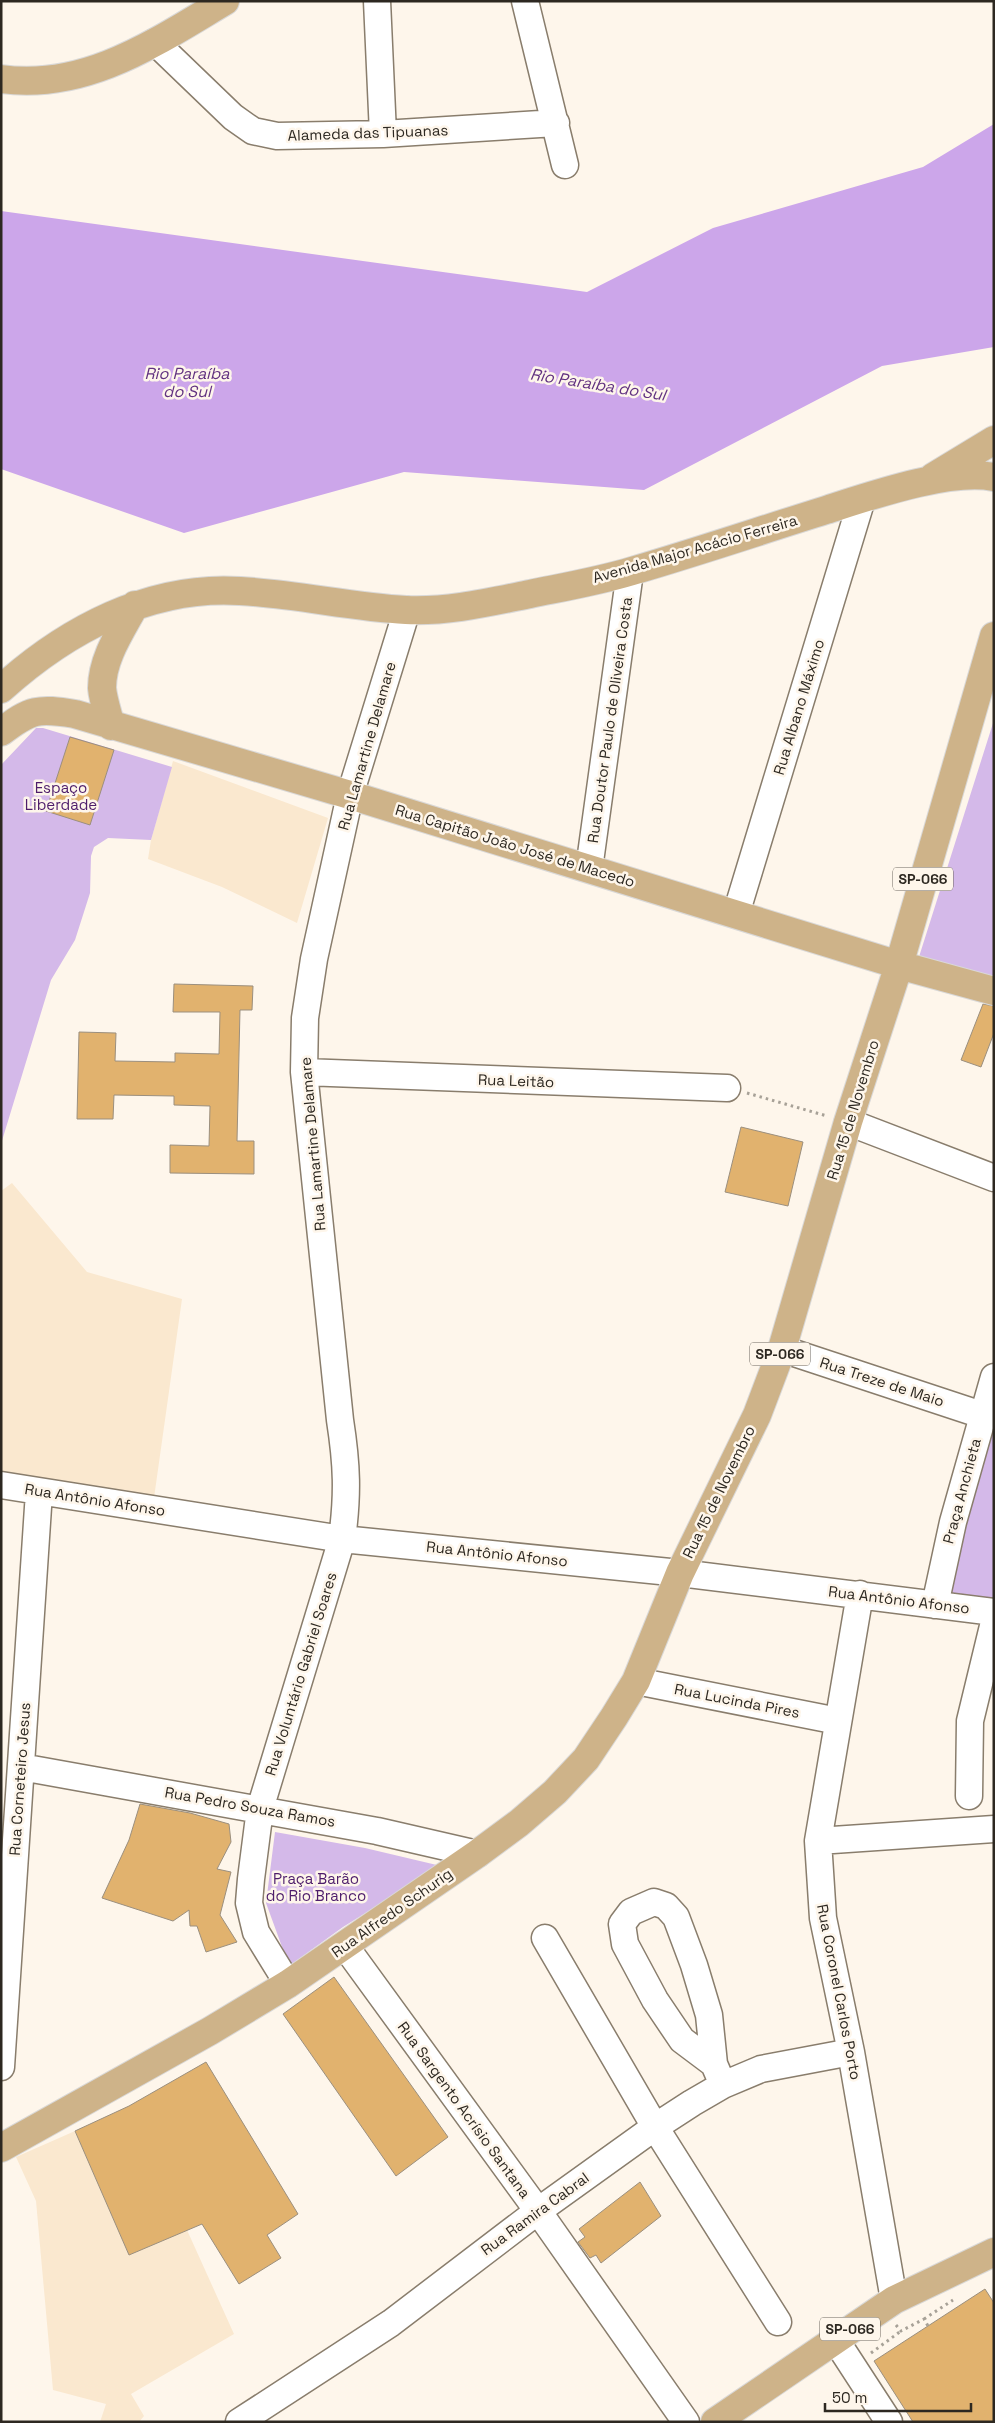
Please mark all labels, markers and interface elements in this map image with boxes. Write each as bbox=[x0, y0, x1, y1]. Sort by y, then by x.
street label: Alameda das Tipuanas bbox=[287, 120, 449, 145]
water label: Rio Paraíba do Sul bbox=[144, 363, 230, 402]
water label: Rio Paraíba do Sul bbox=[529, 363, 669, 406]
street label: Avenida Major Acácio Ferreira bbox=[590, 510, 800, 587]
street label: Rua Doutor Paulo de Oliveira Costa bbox=[583, 595, 636, 844]
street label: Rua Albano Máximo bbox=[769, 637, 828, 777]
street label: Rua Lamartine Delamare bbox=[333, 659, 400, 832]
park label: Espaço Liberdade bbox=[25, 778, 97, 814]
street label: Rua Capitão João José de Macedo bbox=[393, 800, 637, 891]
road number: SP-066 bbox=[893, 868, 953, 891]
street label: Rua 15 de Novembro bbox=[822, 1038, 883, 1182]
street label: Rua Lamartine Delamare bbox=[295, 1056, 330, 1232]
street label: Rua Leitão bbox=[478, 1070, 555, 1091]
road number: SP-066 bbox=[750, 1342, 810, 1366]
street label: Rua Treze de Maio bbox=[818, 1352, 947, 1411]
street label: Rua 15 de Novembro bbox=[678, 1422, 759, 1561]
street label: Praça Anchieta bbox=[938, 1436, 985, 1546]
street label: Rua Antônio Afonso bbox=[23, 1479, 167, 1520]
street label: Rua Antônio Afonso bbox=[425, 1537, 569, 1570]
street label: Rua Voluntário Gabriel Soares bbox=[260, 1570, 341, 1778]
street label: Rua Antônio Afonso bbox=[827, 1581, 971, 1618]
street label: Rua Lucinda Pires bbox=[673, 1679, 801, 1722]
street label: Rua Corneteiro Jesus bbox=[5, 1702, 34, 1856]
street label: Rua Pedro Souza Ramos bbox=[163, 1782, 337, 1831]
street label: Rua Alfredo Schurig bbox=[328, 1864, 456, 1961]
park label: Praça Barão do Rio Branco bbox=[266, 1869, 366, 1905]
street label: Rua Coronel Carlos Porto bbox=[813, 1902, 866, 2081]
street label: Rua Sargento Acrísio Santana bbox=[394, 2018, 535, 2202]
street label: Rua Ramira Cabral bbox=[477, 2168, 593, 2259]
road number: SP-066 bbox=[820, 2318, 880, 2340]
scale bar bbox=[825, 2380, 971, 2412]
text: 50 m bbox=[832, 2388, 867, 2407]

